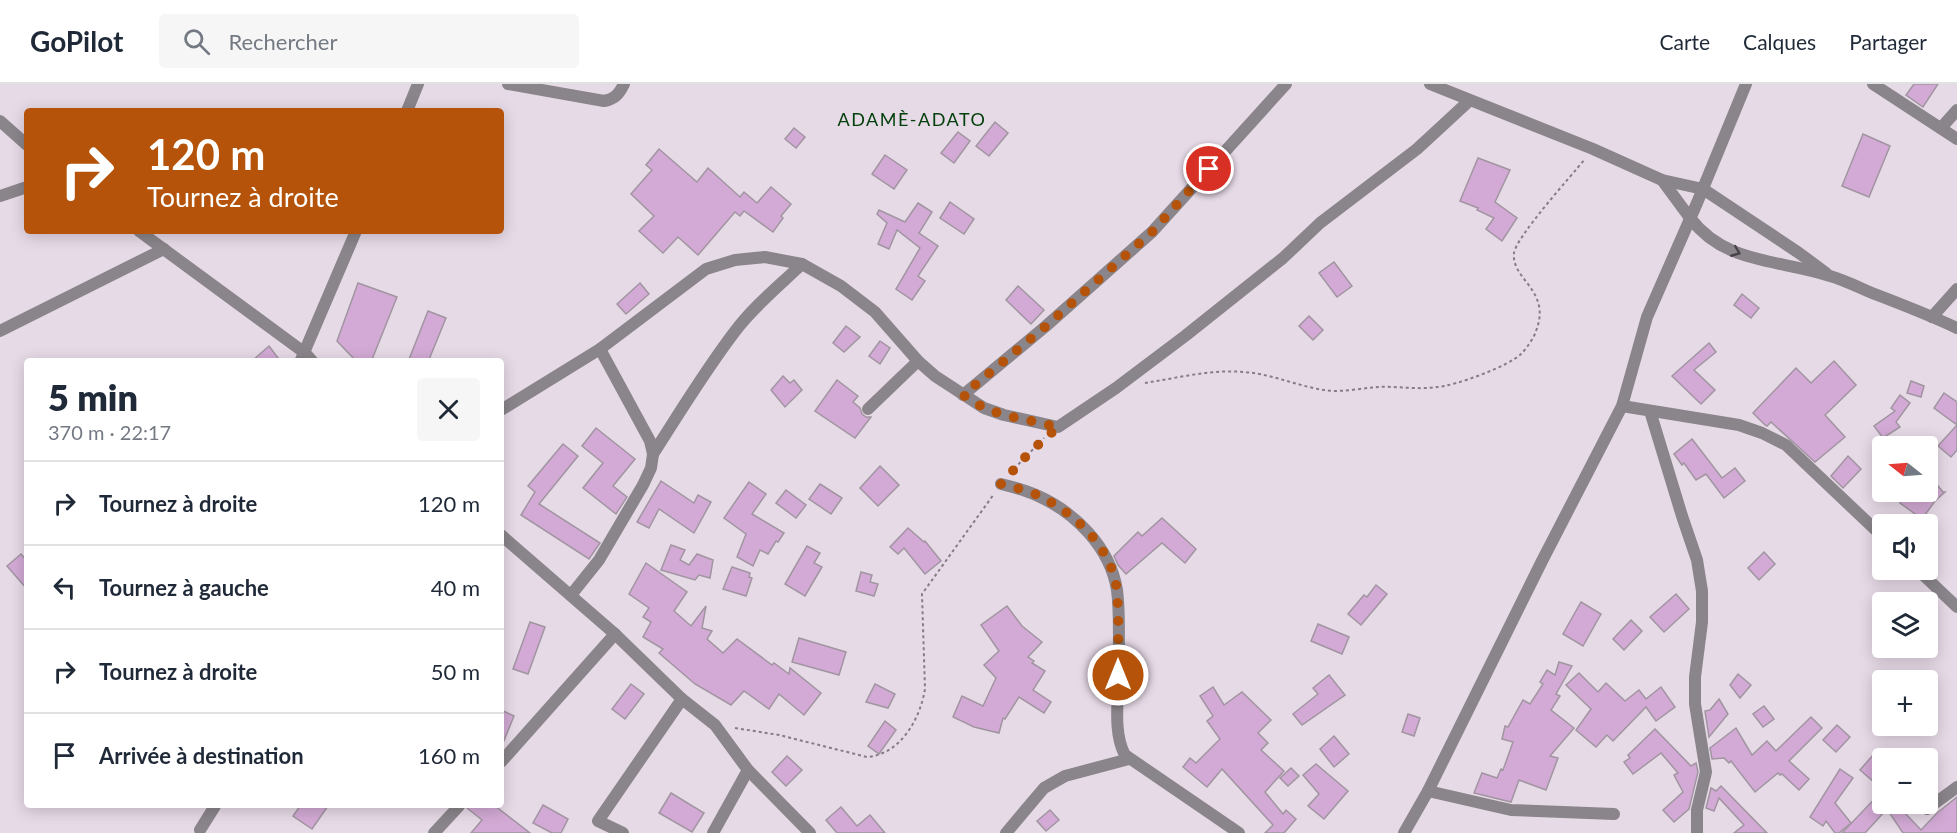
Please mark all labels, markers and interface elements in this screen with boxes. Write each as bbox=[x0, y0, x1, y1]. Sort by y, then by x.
search box bbox=[159, 14, 579, 68]
text: GoPilot bbox=[30, 24, 123, 58]
icon: search bbox=[180, 25, 213, 58]
text: Rechercher bbox=[228, 28, 337, 55]
text: Carte bbox=[1659, 29, 1710, 54]
text: Calques bbox=[1743, 29, 1816, 54]
text: Partager bbox=[1849, 29, 1927, 54]
district label: ADAMÈ-ADATO bbox=[838, 108, 986, 130]
text: 120 m bbox=[147, 129, 265, 179]
icon: right bbox=[48, 132, 126, 210]
pin bbox=[1183, 143, 1234, 194]
icon: arrive bbox=[1192, 152, 1225, 185]
text: Tournez à droite bbox=[147, 180, 339, 213]
one-way arrow bbox=[1730, 245, 1741, 257]
text: 5 min bbox=[48, 375, 138, 419]
button: close bbox=[417, 378, 480, 441]
text: 370 m · 22:17 bbox=[48, 420, 171, 444]
north arrow bbox=[1872, 436, 1938, 502]
map controls bbox=[1872, 436, 1938, 814]
icon: right bbox=[48, 487, 81, 520]
text: Tournez à droite bbox=[99, 490, 257, 517]
text: 120 m bbox=[418, 490, 480, 517]
button: sound bbox=[1872, 514, 1938, 580]
icon: left bbox=[48, 571, 81, 604]
text: Tournez à gauche bbox=[99, 574, 269, 601]
text: 40 m bbox=[431, 574, 480, 601]
button: layers bbox=[1872, 592, 1938, 658]
position arrow bbox=[1086, 643, 1150, 707]
icon: right bbox=[48, 655, 81, 688]
text: Tournez à droite bbox=[99, 658, 257, 685]
text: 50 m bbox=[431, 658, 480, 685]
button: + bbox=[1872, 670, 1938, 736]
icon: arrive bbox=[48, 739, 81, 772]
text: Arrivée à destination bbox=[99, 742, 304, 769]
text: 160 m bbox=[418, 742, 480, 769]
button: − bbox=[1872, 748, 1938, 814]

